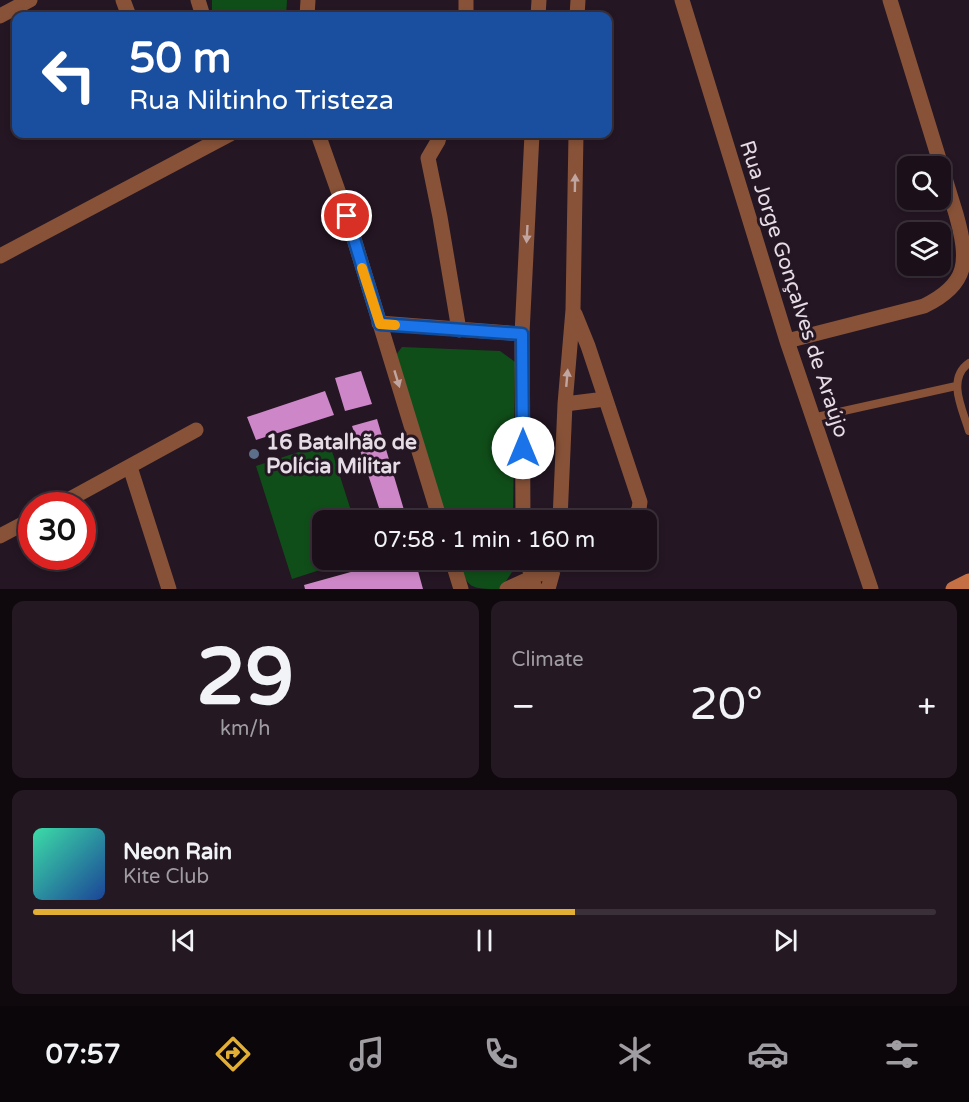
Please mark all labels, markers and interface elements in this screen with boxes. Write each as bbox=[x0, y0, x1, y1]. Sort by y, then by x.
text: 50 m bbox=[129, 33, 231, 84]
icon: left bbox=[30, 36, 108, 114]
text: Rua Niltinho Tristeza bbox=[129, 84, 394, 117]
street label: Rua Jorge Gonçalves de Araújo bbox=[734, 137, 854, 441]
map controls bbox=[897, 156, 951, 276]
button: search bbox=[897, 156, 951, 210]
one-way arrow bbox=[570, 174, 580, 193]
pin bbox=[321, 190, 372, 241]
icon: arrive bbox=[330, 199, 363, 232]
button: layers bbox=[897, 222, 951, 276]
one-way arrow bbox=[523, 224, 532, 243]
one-way arrow bbox=[562, 369, 572, 388]
one-way arrow bbox=[393, 370, 402, 388]
position arrow bbox=[491, 416, 555, 480]
place label: 16 Batalhão de Polícia Militar bbox=[266, 430, 417, 479]
marker: 16 Batalhão de Polícia Militar bbox=[247, 447, 261, 461]
speed limit sign: 30 bbox=[18, 492, 96, 570]
text: 07:58 · 1 min · 160 m bbox=[374, 527, 595, 553]
text: 29 bbox=[196, 631, 294, 725]
text: Climate bbox=[512, 648, 584, 672]
text: 20° bbox=[689, 678, 763, 732]
text: − bbox=[512, 687, 535, 726]
text: + bbox=[917, 687, 936, 726]
text: km/h bbox=[220, 717, 270, 741]
text: Neon Rain bbox=[123, 839, 232, 865]
text: Kite Club bbox=[123, 865, 209, 889]
icon: previous bbox=[167, 924, 200, 957]
icon: pause bbox=[468, 924, 501, 957]
icon: next bbox=[769, 924, 802, 957]
icon: directions bbox=[212, 1033, 254, 1075]
icon: music bbox=[346, 1033, 388, 1075]
icon: phone bbox=[480, 1033, 522, 1075]
icon: climate bbox=[614, 1033, 656, 1075]
icon: car bbox=[747, 1033, 789, 1075]
icon: filters bbox=[881, 1033, 923, 1075]
text: 07:57 bbox=[46, 1038, 121, 1071]

